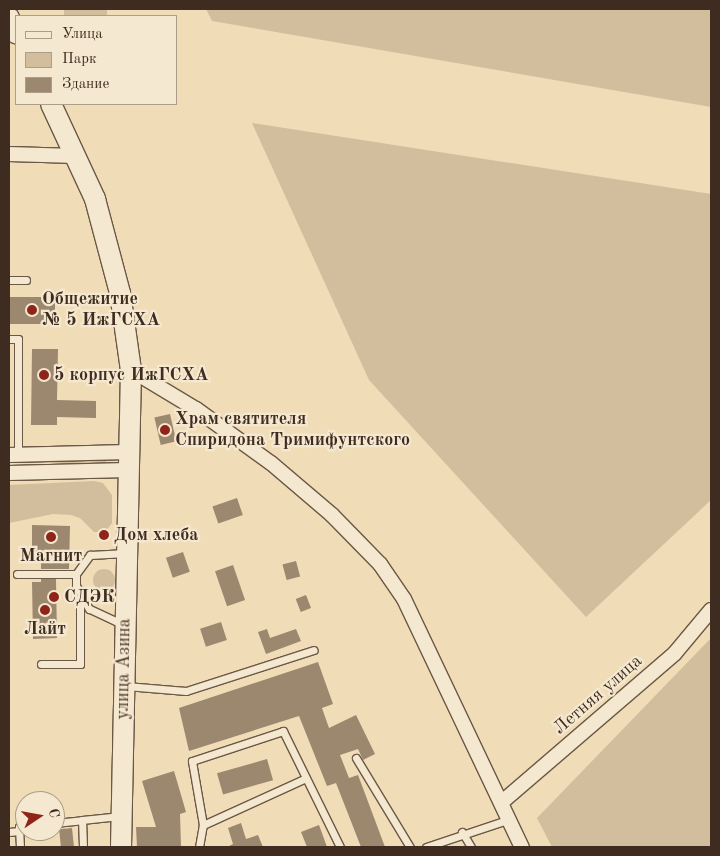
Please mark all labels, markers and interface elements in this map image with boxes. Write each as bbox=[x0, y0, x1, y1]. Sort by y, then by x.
legend bbox=[15, 15, 178, 105]
text: Улица bbox=[62, 27, 103, 42]
text: Парк bbox=[62, 52, 97, 67]
text: Здание bbox=[62, 77, 109, 92]
place label: Общежитие № 5 ИжГСХА bbox=[42, 289, 160, 332]
marker: Общежитие № 5 ИжГСХА bbox=[26, 304, 38, 316]
place label: 5 корпус ИжГСХА bbox=[54, 364, 209, 386]
marker: 5 корпус ИжГСХА bbox=[38, 369, 50, 381]
place label: Храм святителя Спиридона Тримифунтского bbox=[175, 409, 410, 452]
marker: Храм святителя Спиридона Тримифунтского bbox=[159, 424, 171, 436]
place label: Дом хлеба bbox=[114, 524, 199, 546]
marker: Дом хлеба bbox=[98, 529, 110, 541]
marker: Магнит bbox=[45, 531, 57, 543]
place label: Магнит bbox=[20, 545, 82, 567]
place label: СДЭК bbox=[64, 586, 114, 608]
marker: СДЭК bbox=[48, 591, 60, 603]
marker: Лайт bbox=[39, 604, 51, 616]
place label: Лайт bbox=[24, 618, 66, 640]
street label: улица Азина bbox=[112, 618, 136, 720]
street label: Летняя улица bbox=[549, 651, 647, 739]
north arrow bbox=[15, 791, 65, 841]
text: С bbox=[46, 807, 62, 819]

